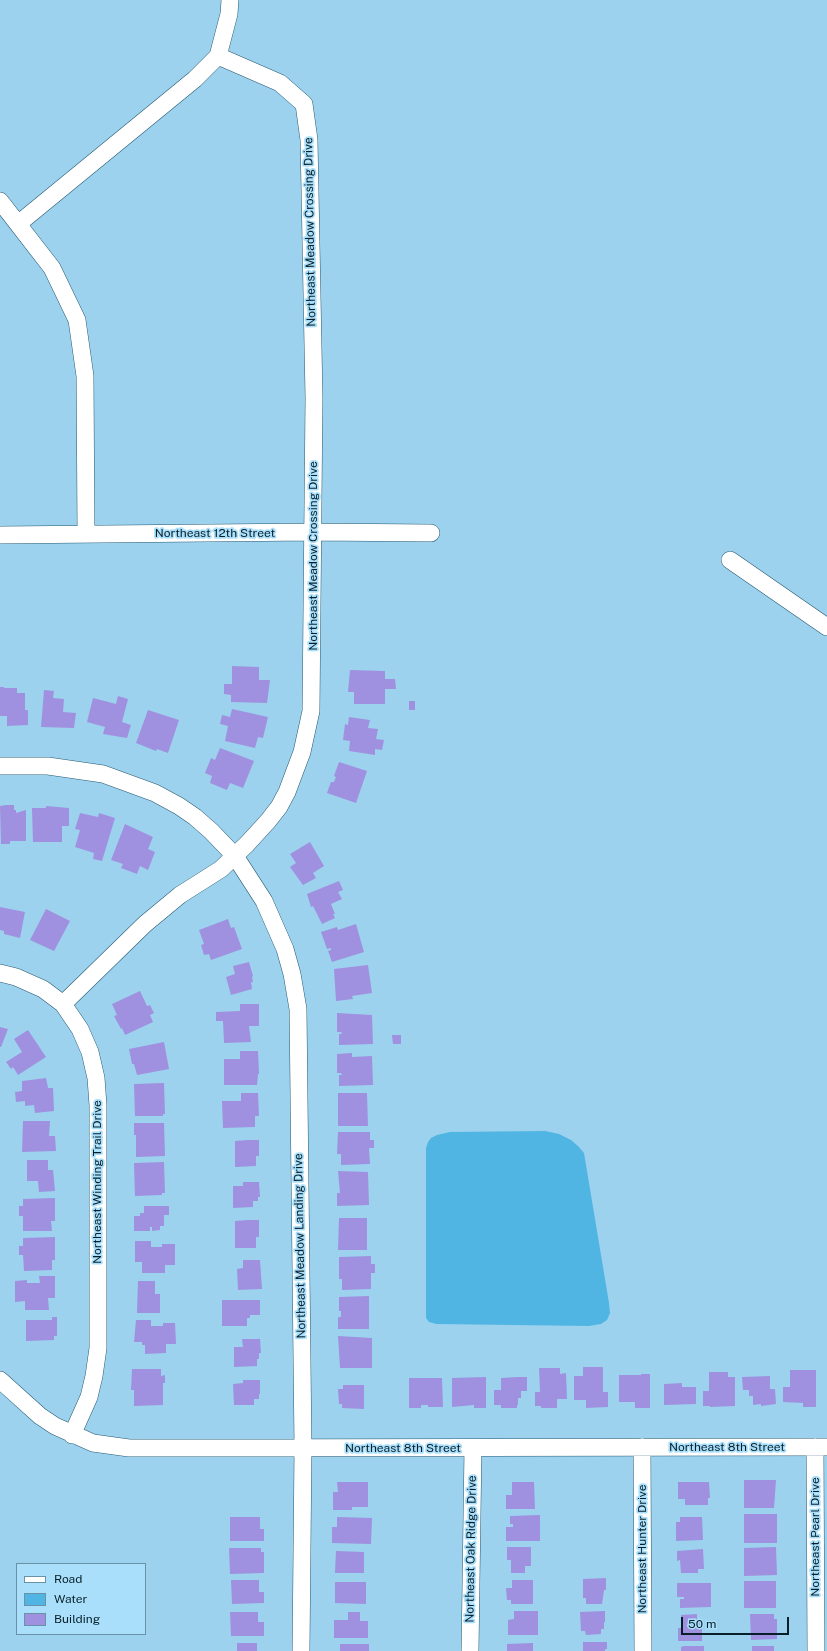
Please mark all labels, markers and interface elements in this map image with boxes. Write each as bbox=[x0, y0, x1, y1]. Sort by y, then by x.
street label: Northeast Meadow Crossing Drive bbox=[301, 137, 319, 327]
street label: Northeast Meadow Crossing Drive bbox=[306, 461, 320, 651]
street label: Northeast 12th Street bbox=[155, 526, 275, 540]
street label: Northeast Winding Trail Drive bbox=[90, 1100, 104, 1264]
street label: Northeast Meadow Landing Drive bbox=[291, 1153, 309, 1339]
street label: Northeast 8th Street bbox=[669, 1440, 785, 1454]
street label: Northeast 8th Street bbox=[345, 1441, 461, 1455]
street label: Northeast Oak Ridge Drive bbox=[463, 1475, 479, 1623]
street label: Northeast Pearl Drive bbox=[808, 1477, 822, 1597]
street label: Northeast Hunter Drive bbox=[635, 1484, 649, 1614]
legend bbox=[16, 1563, 146, 1635]
text: Road bbox=[54, 1572, 82, 1586]
text: Water bbox=[54, 1592, 87, 1606]
scale bar bbox=[683, 1609, 791, 1635]
text: Building bbox=[54, 1612, 100, 1626]
text: 50 m bbox=[688, 1617, 716, 1631]

